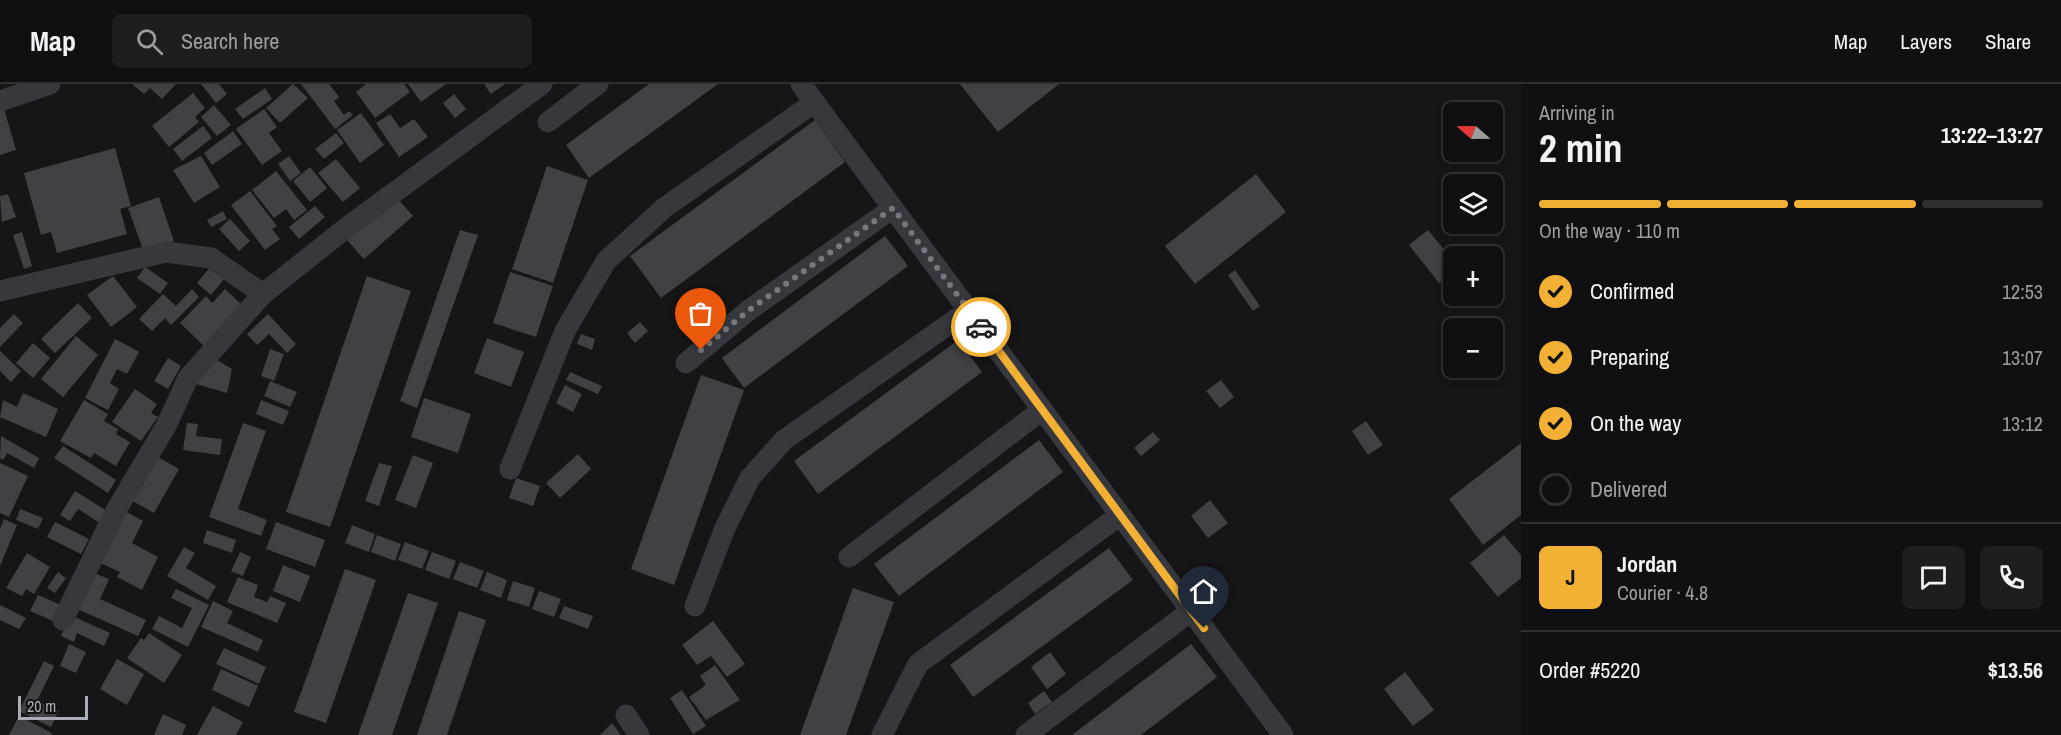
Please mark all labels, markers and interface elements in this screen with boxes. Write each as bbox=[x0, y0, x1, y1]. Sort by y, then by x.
search box bbox=[112, 14, 532, 68]
text: Map bbox=[30, 22, 76, 60]
icon: search bbox=[133, 25, 166, 58]
text: Search here bbox=[181, 26, 279, 56]
text: Map bbox=[1834, 27, 1867, 56]
text: Layers bbox=[1900, 27, 1952, 56]
text: Share bbox=[1985, 27, 2031, 56]
text: Arriving in bbox=[1539, 99, 1615, 126]
north arrow bbox=[1443, 102, 1503, 162]
map controls bbox=[1443, 102, 1503, 378]
text: 13:22–13:27 bbox=[1941, 120, 2043, 150]
text: 2 min bbox=[1539, 122, 1623, 174]
button: layers bbox=[1443, 174, 1503, 234]
text: On the way · 110 m bbox=[1539, 217, 1680, 244]
button: + bbox=[1443, 246, 1503, 306]
icon: check bbox=[1539, 275, 1572, 308]
text: Confirmed bbox=[1590, 276, 1674, 306]
text: 12:53 bbox=[2002, 278, 2043, 305]
pin bbox=[675, 288, 726, 350]
icon: bag bbox=[684, 297, 717, 330]
courier bbox=[951, 297, 1011, 357]
icon: car bbox=[965, 311, 998, 344]
button: − bbox=[1443, 318, 1503, 378]
icon: check bbox=[1539, 341, 1572, 374]
text: Preparing bbox=[1590, 342, 1669, 372]
text: 13:07 bbox=[2002, 344, 2043, 371]
icon: check bbox=[1539, 407, 1572, 440]
text: On the way bbox=[1590, 408, 1681, 438]
text: 13:12 bbox=[2002, 410, 2043, 437]
text: Delivered bbox=[1590, 474, 1667, 504]
button: chat bbox=[1902, 546, 1965, 609]
button: phone bbox=[1980, 546, 2043, 609]
text: Jordan bbox=[1617, 549, 1677, 579]
text: J bbox=[1565, 562, 1576, 592]
pin bbox=[1178, 566, 1229, 628]
icon: home bbox=[1187, 575, 1220, 608]
text: Courier · 4.8 bbox=[1617, 579, 1708, 606]
text: Order #5220 bbox=[1539, 655, 1640, 685]
text: $13.56 bbox=[1988, 655, 2043, 685]
scale bar bbox=[18, 693, 88, 720]
text: 20 m bbox=[27, 695, 56, 717]

